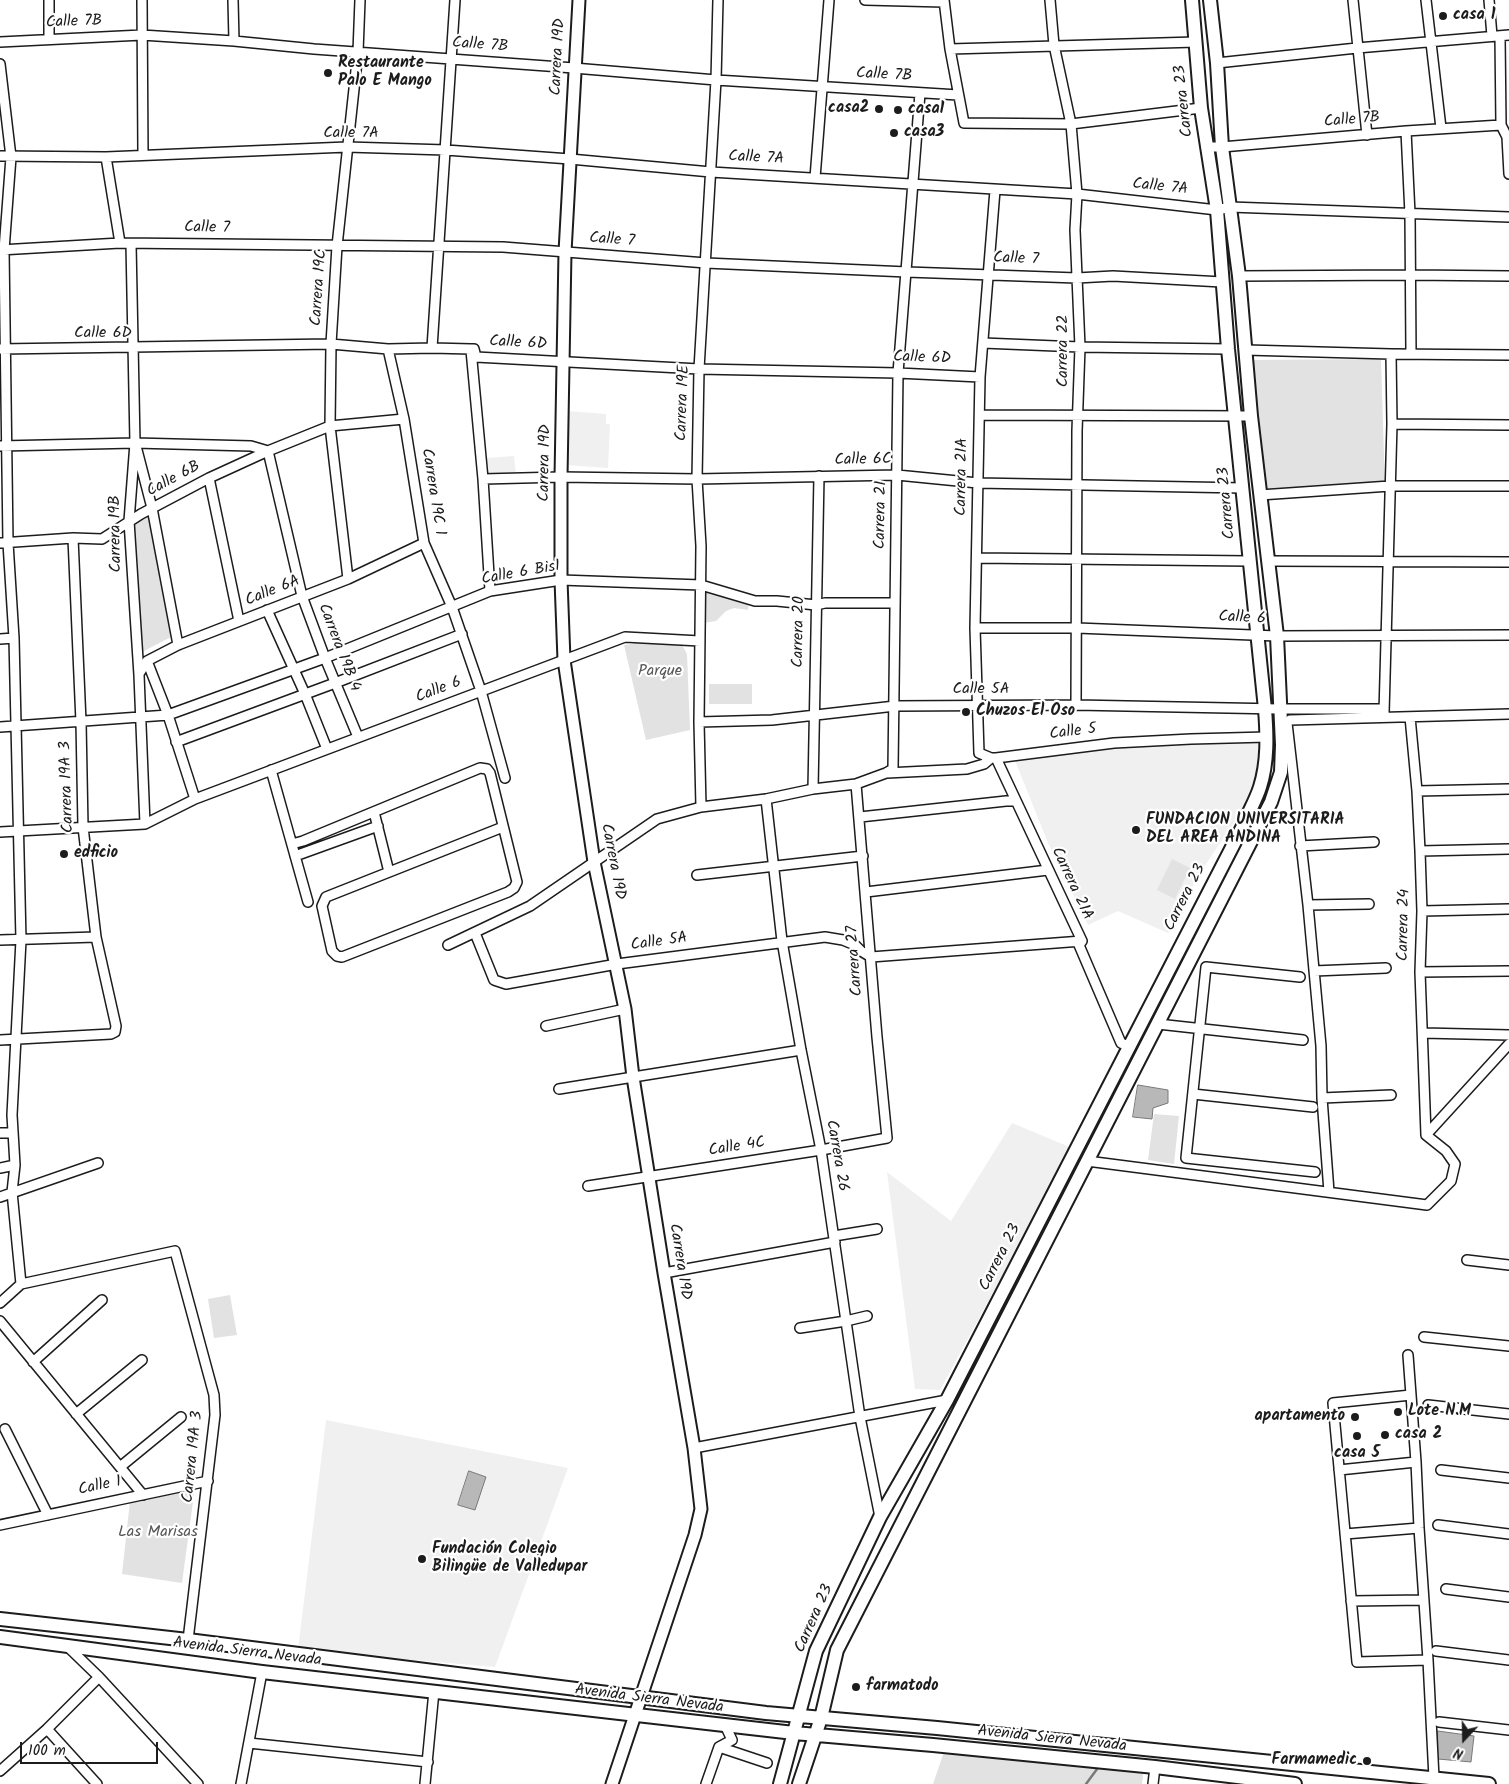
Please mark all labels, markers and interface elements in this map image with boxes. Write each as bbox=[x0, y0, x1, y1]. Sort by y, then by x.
place label: casa 1 bbox=[1453, 6, 1496, 26]
marker: casa 1 bbox=[1437, 10, 1449, 22]
street label: Calle 7B bbox=[46, 12, 102, 34]
street label: Carrera 19D bbox=[547, 18, 571, 96]
street label: Calle 7B bbox=[451, 34, 509, 58]
place label: Restaurante Palo E Mango bbox=[338, 54, 432, 92]
street label: Carrera 23 bbox=[1172, 64, 1198, 138]
street label: Calle 7B bbox=[855, 65, 913, 87]
marker: Restaurante Palo E Mango bbox=[322, 67, 334, 79]
place label: casa2 bbox=[828, 99, 869, 119]
place label: casa1 bbox=[908, 100, 944, 120]
marker: casa2 bbox=[873, 103, 885, 115]
marker: casa1 bbox=[892, 104, 904, 116]
street label: Calle 7B bbox=[1323, 109, 1381, 133]
place label: casa3 bbox=[904, 123, 944, 143]
street label: Calle 7A bbox=[323, 124, 379, 144]
marker: casa3 bbox=[888, 127, 900, 139]
street label: Calle 7A bbox=[728, 148, 784, 170]
street label: Calle 7A bbox=[1131, 176, 1189, 200]
street label: Calle 7 bbox=[184, 219, 230, 239]
street label: Calle 7 bbox=[588, 230, 636, 252]
street label: Carrera 19C bbox=[308, 249, 332, 327]
street label: Calle 7 bbox=[993, 250, 1039, 270]
street label: Carrera 22 bbox=[1054, 315, 1074, 387]
street label: Calle 6D bbox=[74, 324, 132, 344]
street label: Calle 6D bbox=[489, 333, 547, 355]
street label: Calle 6D bbox=[893, 348, 951, 370]
street label: Carrera 19E bbox=[673, 365, 695, 441]
street label: Carrera 19D bbox=[536, 424, 556, 502]
street label: Carrera 21A bbox=[953, 438, 973, 516]
street label: Carrera 19C 1 bbox=[416, 447, 448, 537]
street label: Calle 6C bbox=[834, 451, 892, 471]
street label: Calle 6B bbox=[144, 458, 204, 502]
street label: Carrera 23 bbox=[1215, 466, 1241, 540]
street label: Carrera 21 bbox=[872, 481, 892, 549]
street label: Carrera 19B bbox=[107, 495, 127, 573]
street label: Calle 6 Bis1 bbox=[480, 558, 562, 590]
street label: Calle 6A bbox=[243, 572, 303, 612]
street label: Carrera 20 bbox=[790, 596, 810, 668]
street label: Carrera 19B 4 bbox=[312, 601, 364, 695]
street label: Calle 6 bbox=[1218, 608, 1266, 630]
park label: Parque bbox=[638, 662, 682, 682]
street label: Calle 6 bbox=[413, 674, 465, 708]
street label: Calle 5A bbox=[953, 680, 1009, 700]
place label: Chuzos El Oso bbox=[976, 702, 1075, 722]
marker: Chuzos El Oso bbox=[960, 706, 972, 718]
street label: Calle 5 bbox=[1048, 721, 1098, 745]
street label: Carrera 19A 3 bbox=[57, 741, 79, 833]
place label: FUNDACION UNIVERSITARIA DEL AREA ANDINA bbox=[1146, 811, 1345, 849]
street label: Carrera 19D bbox=[595, 822, 629, 902]
marker: FUNDACION UNIVERSITARIA DEL AREA ANDINA bbox=[1130, 824, 1142, 836]
place label: edficio bbox=[74, 844, 118, 864]
street label: Carrera 21A bbox=[1046, 845, 1096, 923]
marker: edficio bbox=[58, 848, 70, 860]
street label: Carrera 23 bbox=[1161, 861, 1211, 935]
street label: Carrera 24 bbox=[1395, 889, 1415, 961]
street label: Carrera 27 bbox=[844, 925, 868, 997]
street label: Calle 5A bbox=[630, 930, 688, 956]
street label: Carrera 26 bbox=[820, 1119, 852, 1193]
street label: Calle 4C bbox=[707, 1134, 767, 1162]
street label: Carrera 23 bbox=[976, 1221, 1026, 1295]
street label: Carrera 19D bbox=[663, 1222, 695, 1302]
place label: Lote N.M bbox=[1408, 1402, 1471, 1422]
marker: Lote N.M bbox=[1392, 1406, 1404, 1418]
place label: apartamento bbox=[1255, 1407, 1345, 1427]
street label: Carrera 19A 3 bbox=[180, 1410, 208, 1504]
marker: apartamento bbox=[1349, 1411, 1361, 1423]
place label: casa 2 bbox=[1395, 1425, 1442, 1445]
marker: casa 2 bbox=[1379, 1429, 1391, 1441]
marker: casa 5 bbox=[1351, 1430, 1363, 1442]
place label: casa 5 bbox=[1334, 1444, 1380, 1464]
street label: Calle 1 bbox=[77, 1473, 123, 1501]
park label: Las Marisas bbox=[118, 1523, 198, 1543]
place label: Fundación Colegio Bilingüe de Valledupar bbox=[432, 1540, 587, 1578]
marker: Fundación Colegio Bilingüe de Valledupar bbox=[416, 1553, 428, 1565]
street label: Carrera 23 bbox=[791, 1582, 839, 1656]
street label: Avenida Sierra Nevada bbox=[172, 1634, 322, 1672]
place label: farmatodo bbox=[866, 1677, 939, 1697]
street label: Avenida Sierra Nevada bbox=[574, 1681, 724, 1719]
marker: farmatodo bbox=[850, 1681, 862, 1693]
north arrow bbox=[1439, 1714, 1489, 1764]
street label: Avenida Sierra Nevada bbox=[977, 1723, 1127, 1757]
scale bar bbox=[22, 1732, 160, 1764]
text: 100 m bbox=[28, 1739, 66, 1763]
text: N bbox=[1451, 1741, 1467, 1765]
place label: Farmamedic bbox=[1272, 1751, 1357, 1771]
marker: Farmamedic bbox=[1361, 1755, 1373, 1767]

